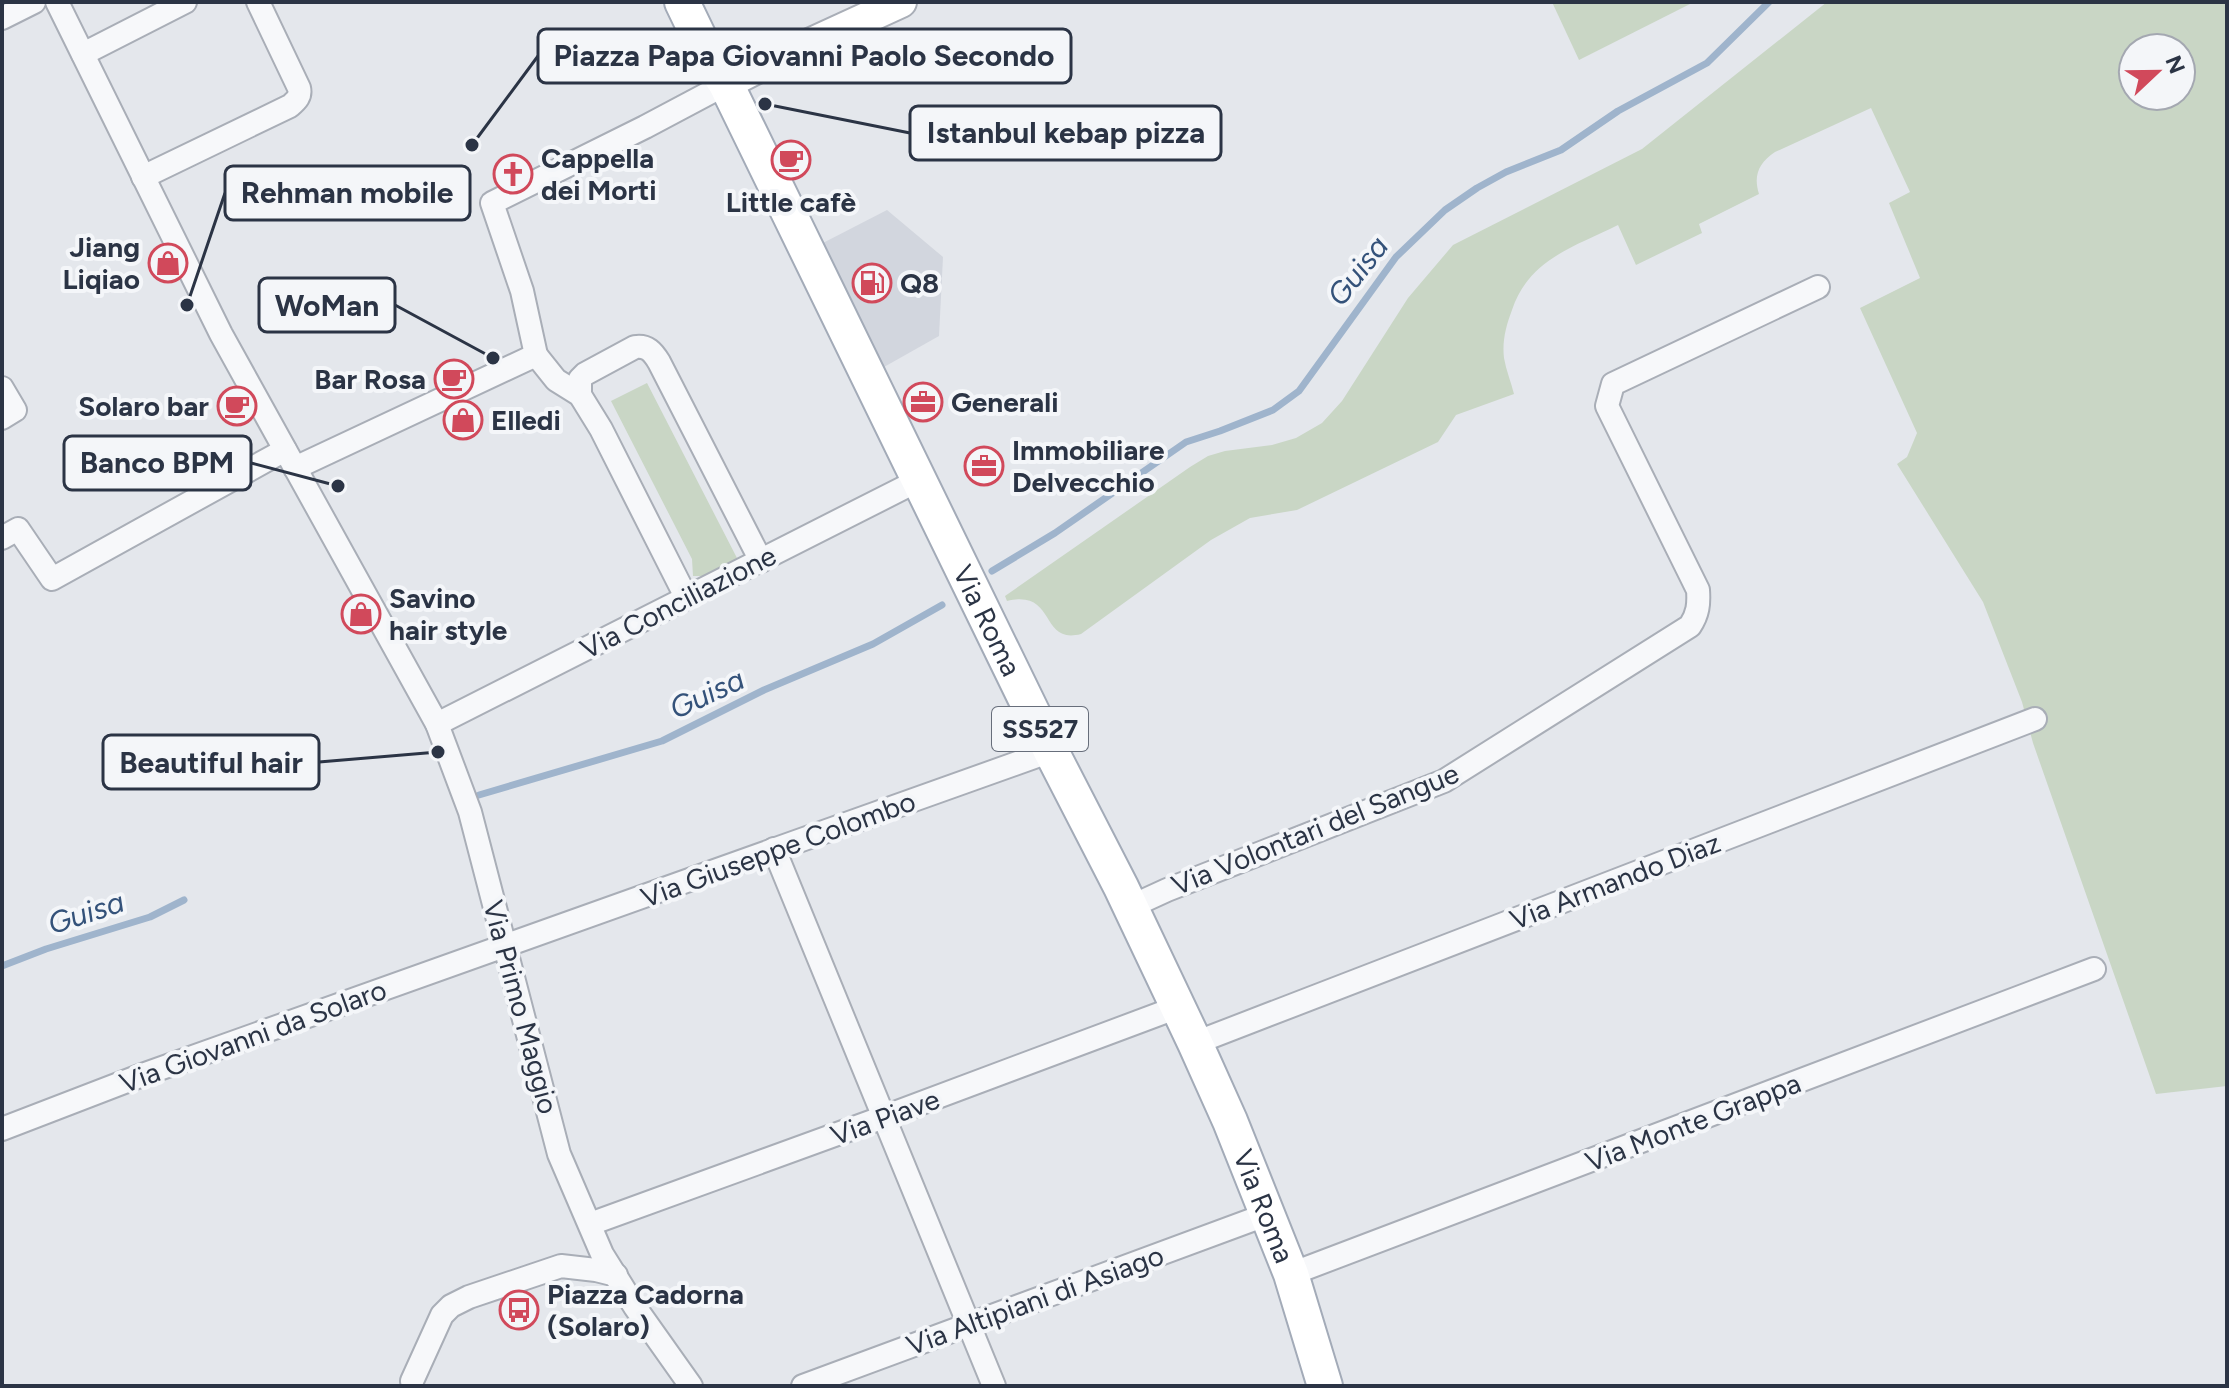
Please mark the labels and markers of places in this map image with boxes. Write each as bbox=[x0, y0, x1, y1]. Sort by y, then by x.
callout: Piazza Papa Giovanni Paolo Secondo bbox=[538, 29, 1071, 83]
callout: Istanbul kebap pizza bbox=[910, 106, 1221, 160]
cafe icon: Little cafè bbox=[770, 139, 812, 181]
place label: Cappella dei Morti bbox=[541, 141, 657, 207]
church icon: Cappella dei Morti bbox=[492, 153, 534, 195]
callout: Rehman mobile bbox=[225, 166, 470, 220]
place label: Little cafè bbox=[726, 185, 856, 219]
place label: Jiang Liqiao bbox=[63, 230, 140, 296]
shop icon: Jiang Liqiao bbox=[147, 242, 189, 284]
fuel station icon: Q8 bbox=[851, 262, 893, 304]
place label: Q8 bbox=[900, 266, 939, 300]
callout: WoMan bbox=[259, 278, 395, 332]
cafe icon: Bar Rosa bbox=[433, 358, 475, 400]
place label: Bar Rosa bbox=[314, 362, 426, 396]
office icon: Generali bbox=[902, 381, 944, 423]
cafe icon: Solaro bar bbox=[216, 385, 258, 427]
place label: Generali bbox=[951, 385, 1059, 419]
place label: Solaro bar bbox=[78, 389, 209, 423]
shop icon: Elledi bbox=[442, 399, 484, 441]
place label: Elledi bbox=[491, 403, 561, 437]
place label: Immobiliare Delvecchio bbox=[1012, 433, 1165, 499]
callout: Banco BPM bbox=[64, 436, 251, 490]
office icon: Immobiliare Delvecchio bbox=[963, 445, 1005, 487]
place label: Savino hair style bbox=[389, 581, 507, 647]
shop icon: Savino hair style bbox=[340, 593, 382, 635]
callout: Beautiful hair bbox=[103, 735, 319, 789]
place label: Piazza Cadorna (Solaro) bbox=[547, 1277, 744, 1343]
bus stop icon: Piazza Cadorna (Solaro) bbox=[498, 1289, 540, 1331]

